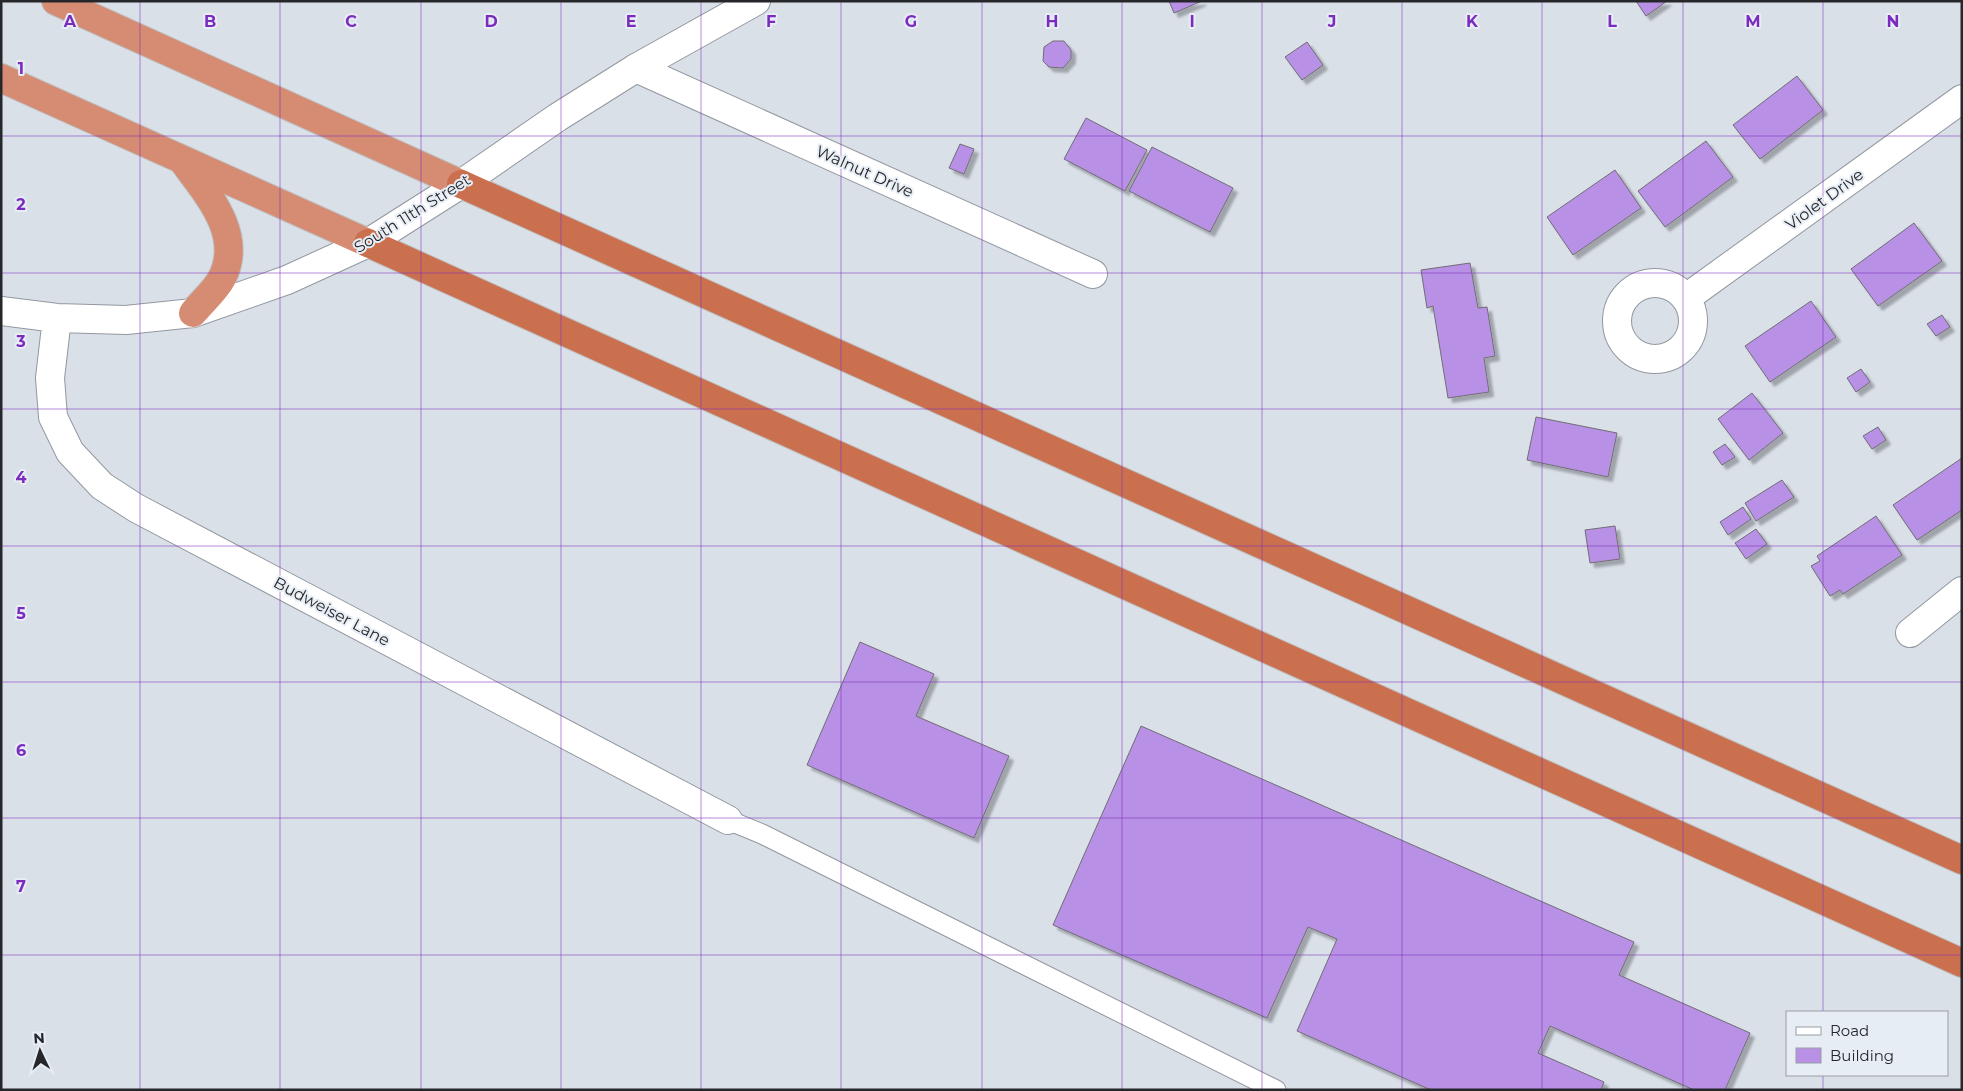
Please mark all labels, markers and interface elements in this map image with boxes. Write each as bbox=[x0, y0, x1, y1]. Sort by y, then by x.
text: A bbox=[63, 12, 77, 31]
text: B bbox=[204, 12, 216, 31]
text: C bbox=[345, 12, 357, 31]
text: D bbox=[484, 12, 498, 31]
text: E bbox=[626, 12, 636, 31]
text: F bbox=[766, 12, 776, 31]
text: G bbox=[905, 12, 917, 31]
text: H bbox=[1046, 12, 1058, 31]
text: I bbox=[1189, 12, 1195, 31]
text: J bbox=[1327, 12, 1336, 31]
text: K bbox=[1466, 12, 1479, 31]
text: L bbox=[1607, 12, 1617, 31]
text: M bbox=[1745, 12, 1761, 31]
text: N bbox=[1887, 12, 1899, 31]
text: 1 bbox=[18, 59, 24, 78]
street label: Walnut Drive bbox=[813, 141, 917, 201]
street label: Violet Drive bbox=[1782, 165, 1867, 234]
street label: South 11th Street bbox=[351, 170, 474, 257]
text: 2 bbox=[16, 195, 26, 214]
text: 3 bbox=[15, 332, 26, 351]
text: 4 bbox=[15, 468, 27, 487]
street label: Budweiser Lane bbox=[270, 573, 393, 650]
text: 5 bbox=[16, 604, 26, 623]
text: 6 bbox=[16, 741, 26, 760]
text: 7 bbox=[16, 877, 26, 896]
legend bbox=[1786, 1011, 1948, 1076]
text: Road bbox=[1830, 1021, 1869, 1040]
north arrow bbox=[15, 1026, 65, 1076]
text: N bbox=[33, 1029, 45, 1047]
text: Building bbox=[1830, 1046, 1894, 1065]

